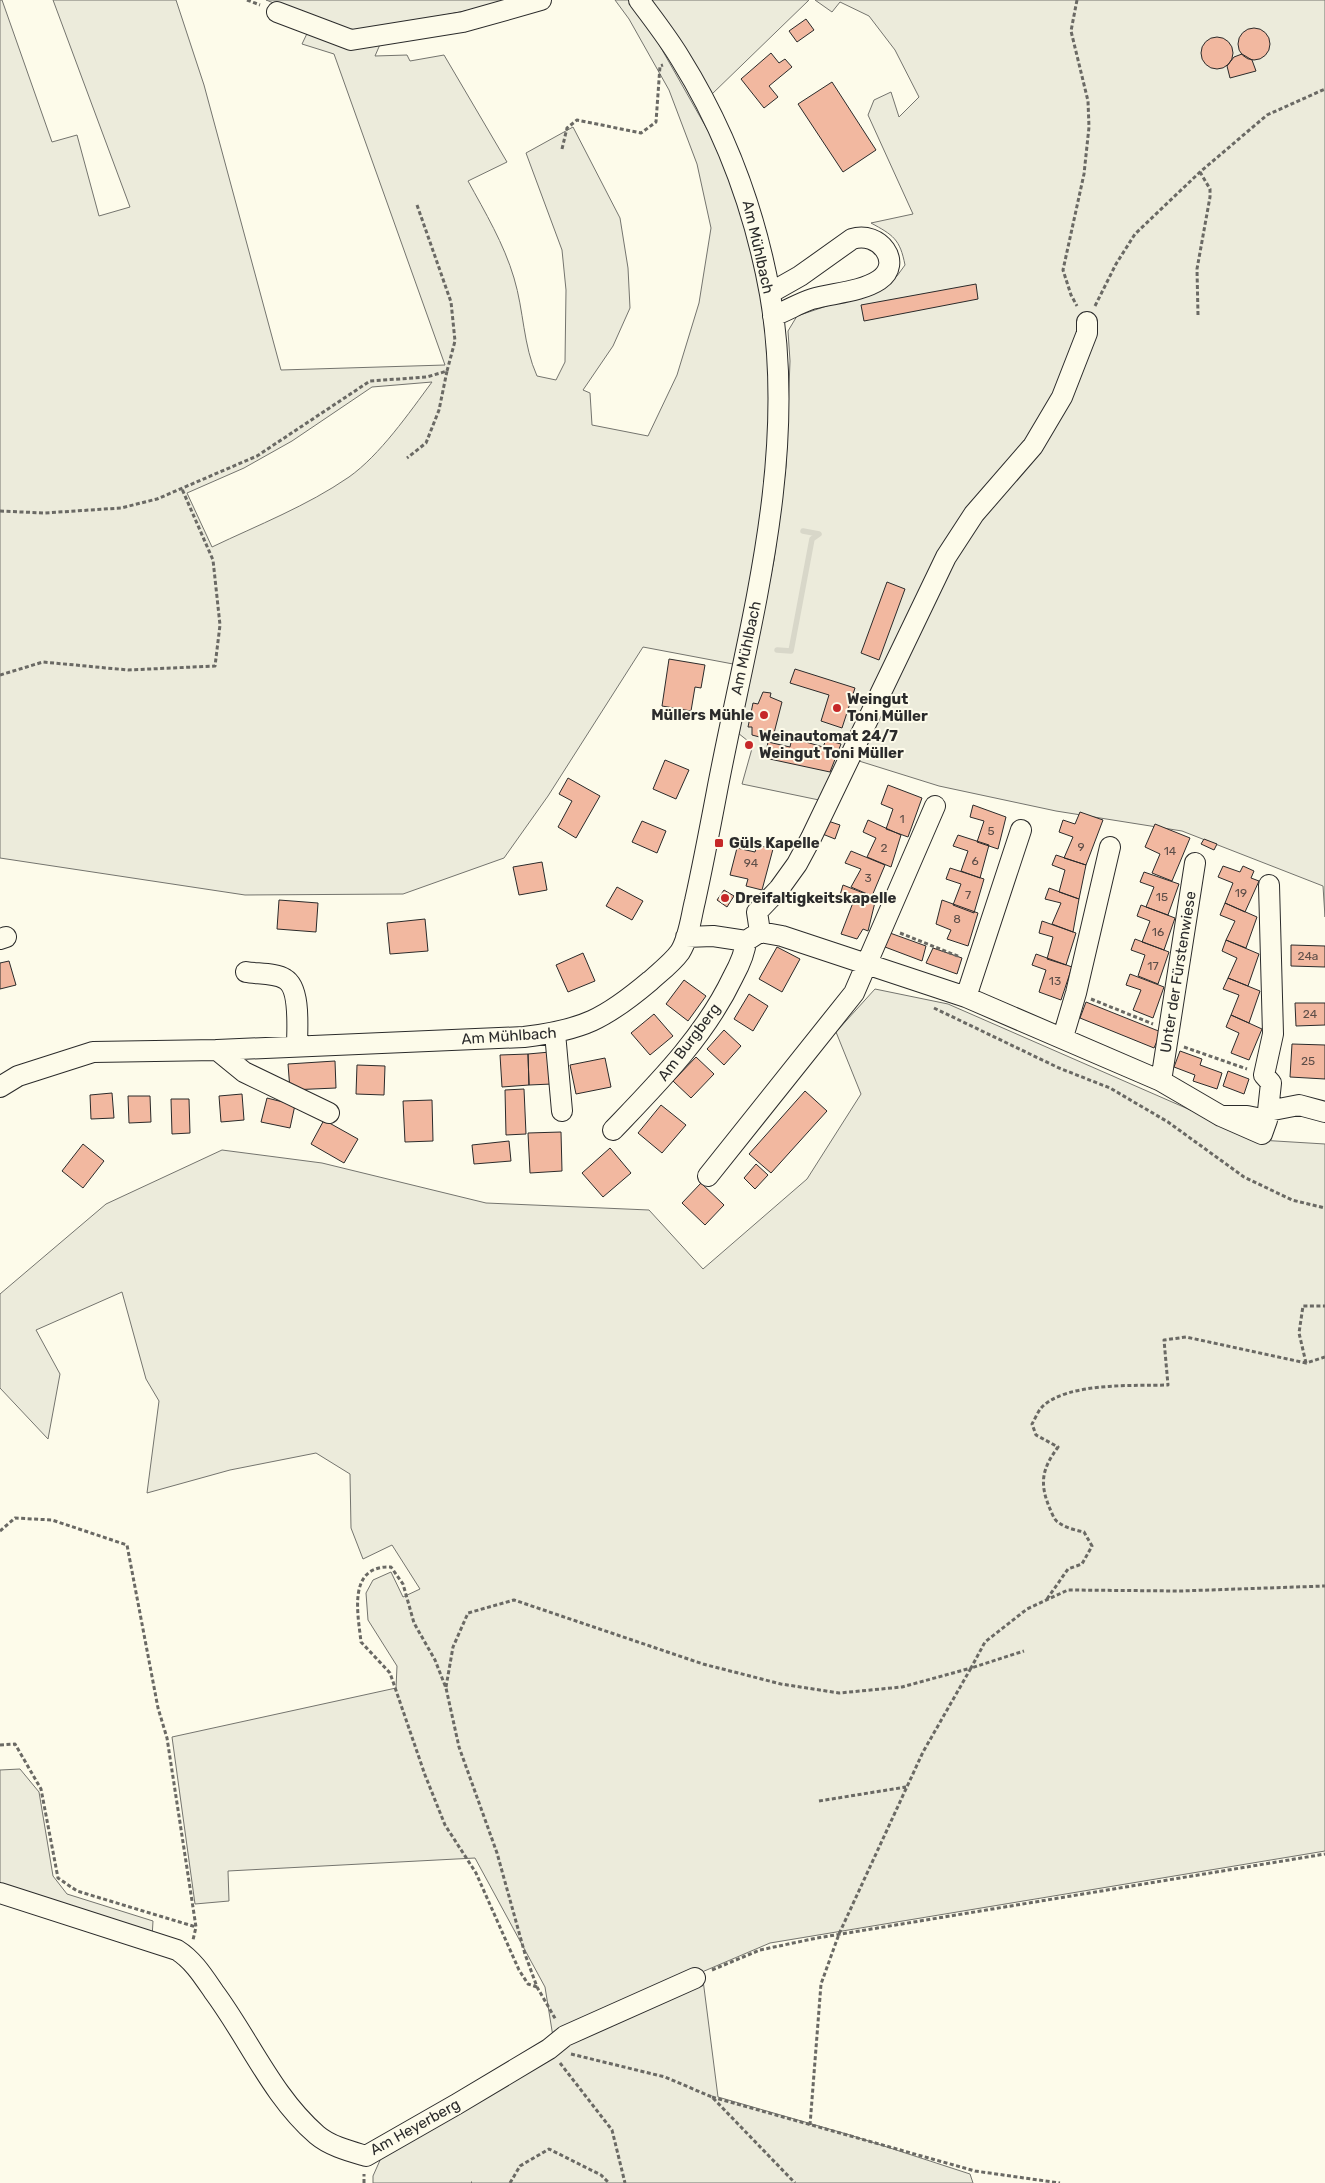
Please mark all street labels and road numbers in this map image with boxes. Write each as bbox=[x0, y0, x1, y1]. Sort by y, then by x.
street label: Am Mühlbach bbox=[738, 198, 778, 296]
street label: Am Mühlbach bbox=[727, 599, 765, 697]
street label: Unter der Fürstenwiese bbox=[1156, 890, 1200, 1054]
street label: Am Burgberg bbox=[654, 1000, 724, 1084]
street label: Am Mühlbach bbox=[461, 1024, 557, 1048]
street label: Am Heyerberg bbox=[367, 2095, 463, 2159]

